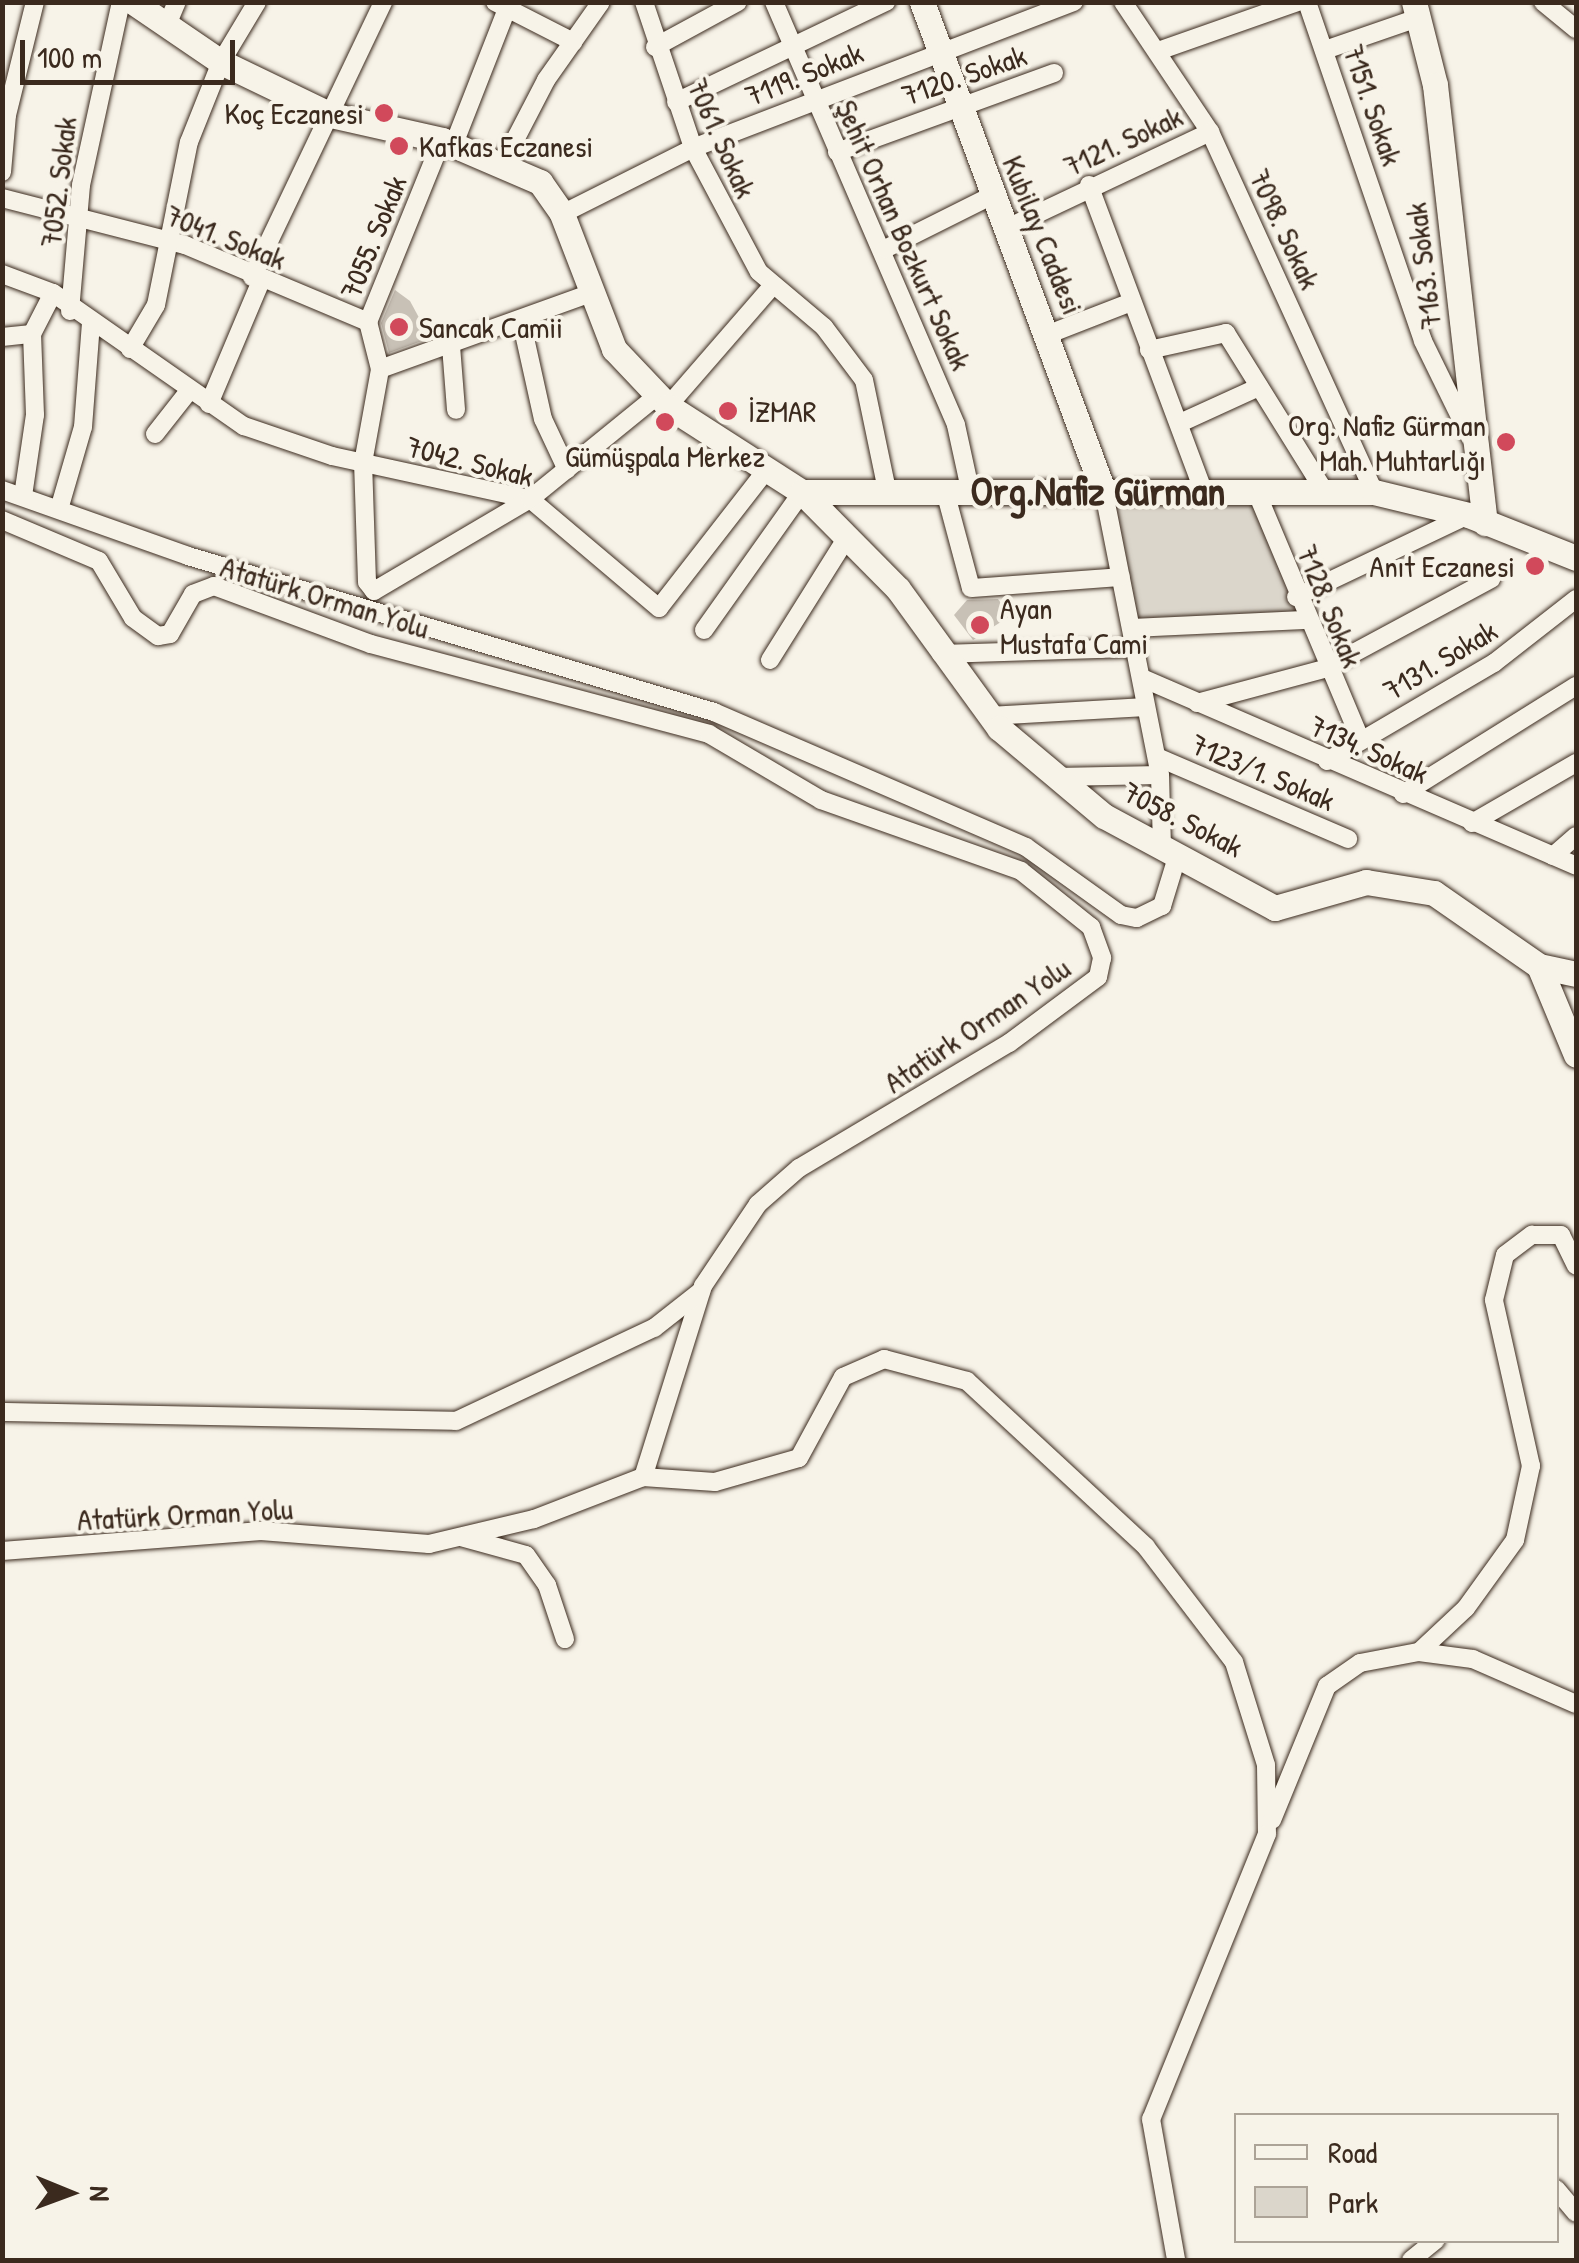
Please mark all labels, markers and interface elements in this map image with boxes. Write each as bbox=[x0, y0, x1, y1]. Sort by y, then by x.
scale bar bbox=[25, 20, 240, 82]
street label: 7119. Sokak bbox=[740, 34, 868, 114]
text: 100 m bbox=[37, 37, 102, 77]
street label: 7120. Sokak bbox=[897, 37, 1031, 113]
street label: 7151. Sokak bbox=[1336, 40, 1410, 170]
street label: 7061. Sokak bbox=[680, 73, 764, 203]
place label: Koç Eczanesi bbox=[224, 95, 364, 131]
street label: Şehit Orhan Bozkurt Sokak bbox=[828, 95, 980, 375]
street label: 7121. Sokak bbox=[1058, 98, 1188, 184]
marker: Koç Eczanesi bbox=[373, 102, 395, 124]
street label: 7052. Sokak bbox=[32, 115, 84, 249]
place label: Kafkas Eczanesi bbox=[419, 128, 593, 164]
marker: Kafkas Eczanesi bbox=[388, 135, 410, 157]
street label: Kubilay Caddesi bbox=[995, 150, 1091, 320]
street label: 7098. Sokak bbox=[1242, 163, 1328, 295]
street label: 7055. Sokak bbox=[332, 170, 414, 304]
street label: 7041. Sokak bbox=[161, 197, 291, 277]
street label: 7163. Sokak bbox=[1397, 201, 1449, 331]
place label: Sancak Camii bbox=[419, 309, 563, 345]
marker: Sancak Camii bbox=[388, 316, 410, 338]
place label: İZMAR bbox=[748, 393, 816, 429]
marker: İZMAR bbox=[717, 400, 739, 422]
place label: Org. Nafiz Gürman Mah. Muhtarlığı bbox=[1288, 407, 1486, 478]
marker: Gümüşpala Merkez bbox=[654, 411, 676, 433]
street label: 7042. Sokak bbox=[403, 428, 537, 494]
marker: Org. Nafiz Gürman Mah. Muhtarlığı bbox=[1495, 431, 1517, 453]
place label: Gümüşpala Merkez bbox=[565, 438, 765, 474]
district label: Org.Nafiz Gürman bbox=[971, 466, 1225, 514]
street label: 7128. Sokak bbox=[1289, 540, 1371, 672]
street label: Atatürk Orman Yolu bbox=[216, 548, 434, 646]
place label: Anıt Eczanesi bbox=[1370, 548, 1515, 584]
marker: Anıt Eczanesi bbox=[1524, 555, 1546, 577]
place label: Ayan Mustafa Cami bbox=[1000, 590, 1148, 660]
street label: 7131. Sokak bbox=[1377, 612, 1503, 708]
marker: Ayan Mustafa Cami bbox=[969, 614, 991, 636]
street label: 7134. Sokak bbox=[1304, 707, 1434, 791]
street label: 7123/1. Sokak bbox=[1186, 726, 1340, 818]
street label: 7058. Sokak bbox=[1117, 773, 1249, 865]
street label: Atatürk Orman Yolu bbox=[877, 950, 1077, 1100]
street label: Atatürk Orman Yolu bbox=[76, 1490, 294, 1538]
legend bbox=[1234, 2113, 1559, 2243]
text: Road bbox=[1328, 2132, 1377, 2172]
north arrow bbox=[20, 2143, 120, 2243]
text: Park bbox=[1328, 2182, 1378, 2222]
text: N bbox=[81, 2186, 119, 2201]

